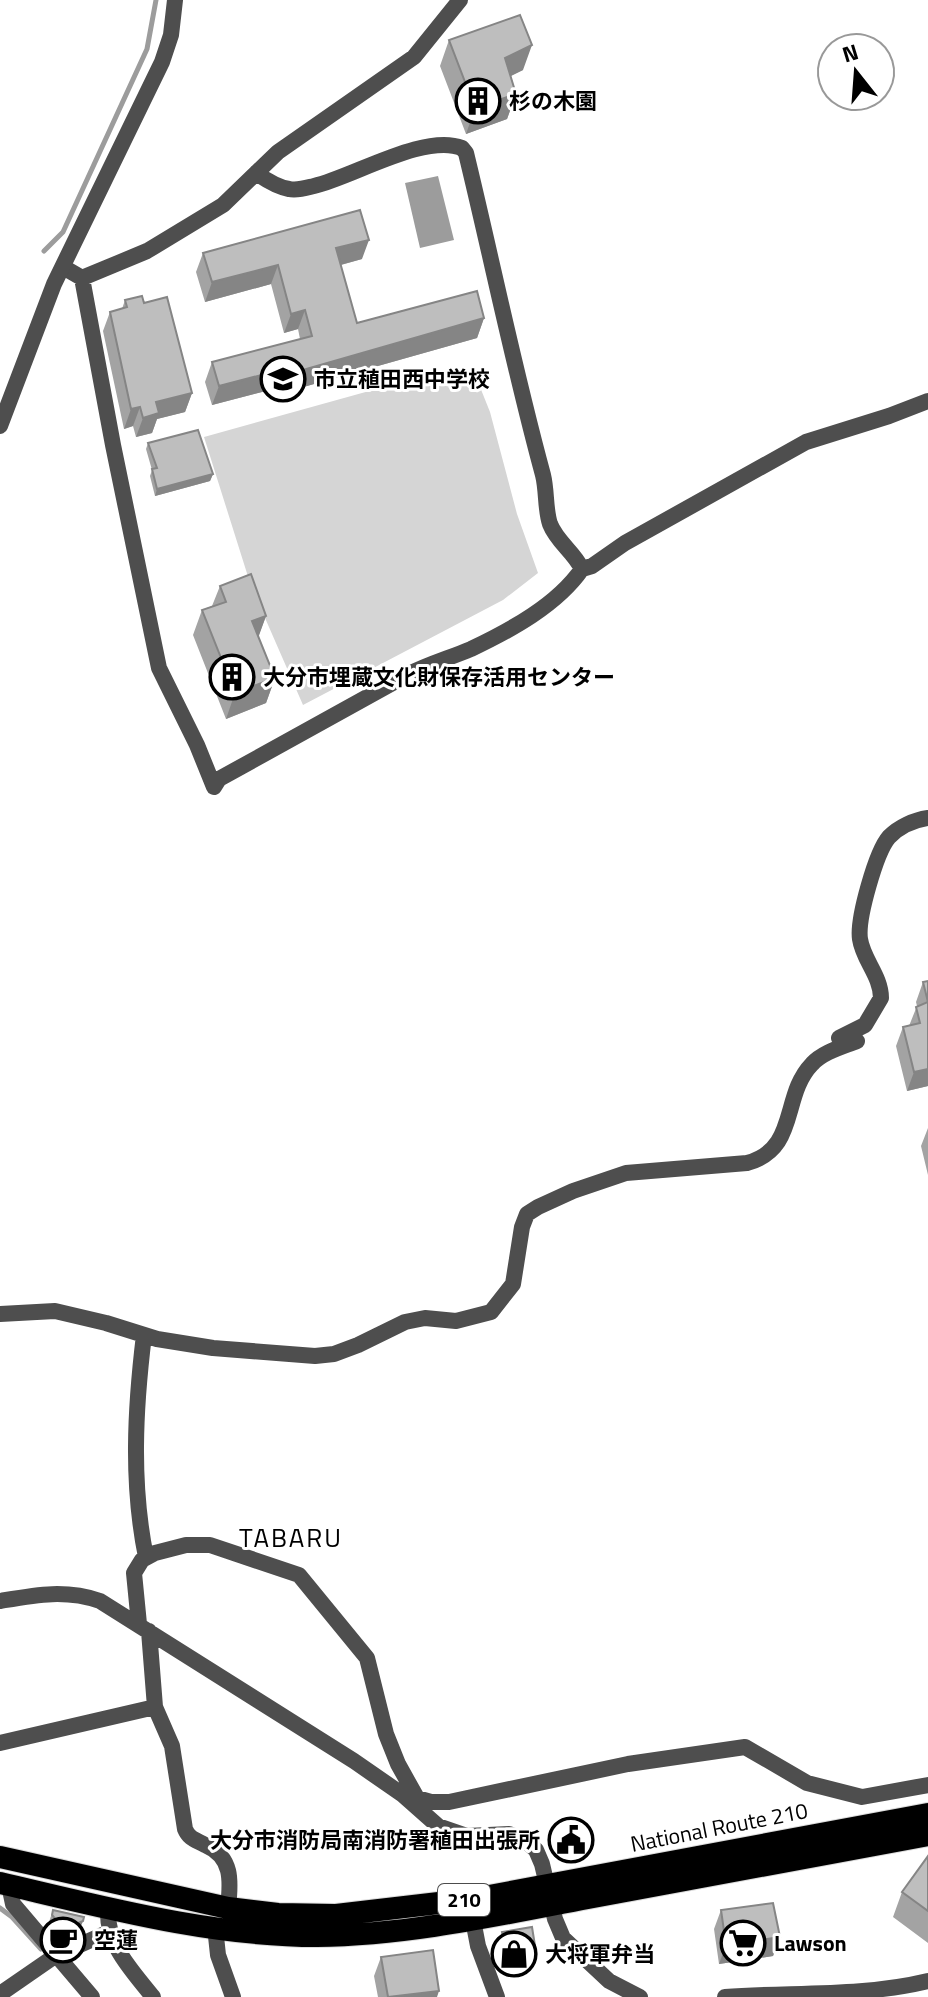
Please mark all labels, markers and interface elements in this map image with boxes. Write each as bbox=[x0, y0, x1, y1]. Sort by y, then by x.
north arrow bbox=[816, 32, 896, 112]
text: N bbox=[838, 34, 862, 71]
building icon: 杉の木園 bbox=[454, 77, 502, 125]
place label: 杉の木園 bbox=[509, 84, 597, 118]
school or university icon: 市立稙田西中学校 bbox=[259, 355, 307, 403]
place label: 市立稙田西中学校 bbox=[314, 362, 490, 396]
building icon: 大分市埋蔵文化財保存活用センター bbox=[208, 653, 256, 701]
place label: 大分市埋蔵文化財保存活用センター bbox=[263, 660, 615, 694]
district label: TABARU bbox=[239, 1518, 343, 1557]
street label: National Route 210 bbox=[627, 1793, 811, 1861]
public building icon: 大分市消防局南消防署稙田出張所 bbox=[547, 1816, 595, 1864]
place label: 大分市消防局南消防署稙田出張所 bbox=[210, 1823, 540, 1857]
road number: 210 bbox=[438, 1884, 490, 1916]
cafe icon: 空蓮 bbox=[39, 1916, 87, 1964]
supermarket icon: Lawson bbox=[719, 1919, 767, 1967]
place label: 空蓮 bbox=[94, 1923, 138, 1957]
place label: Lawson bbox=[774, 1926, 847, 1960]
shop icon: 大将軍弁当 bbox=[490, 1930, 538, 1978]
place label: 大将軍弁当 bbox=[545, 1937, 655, 1971]

